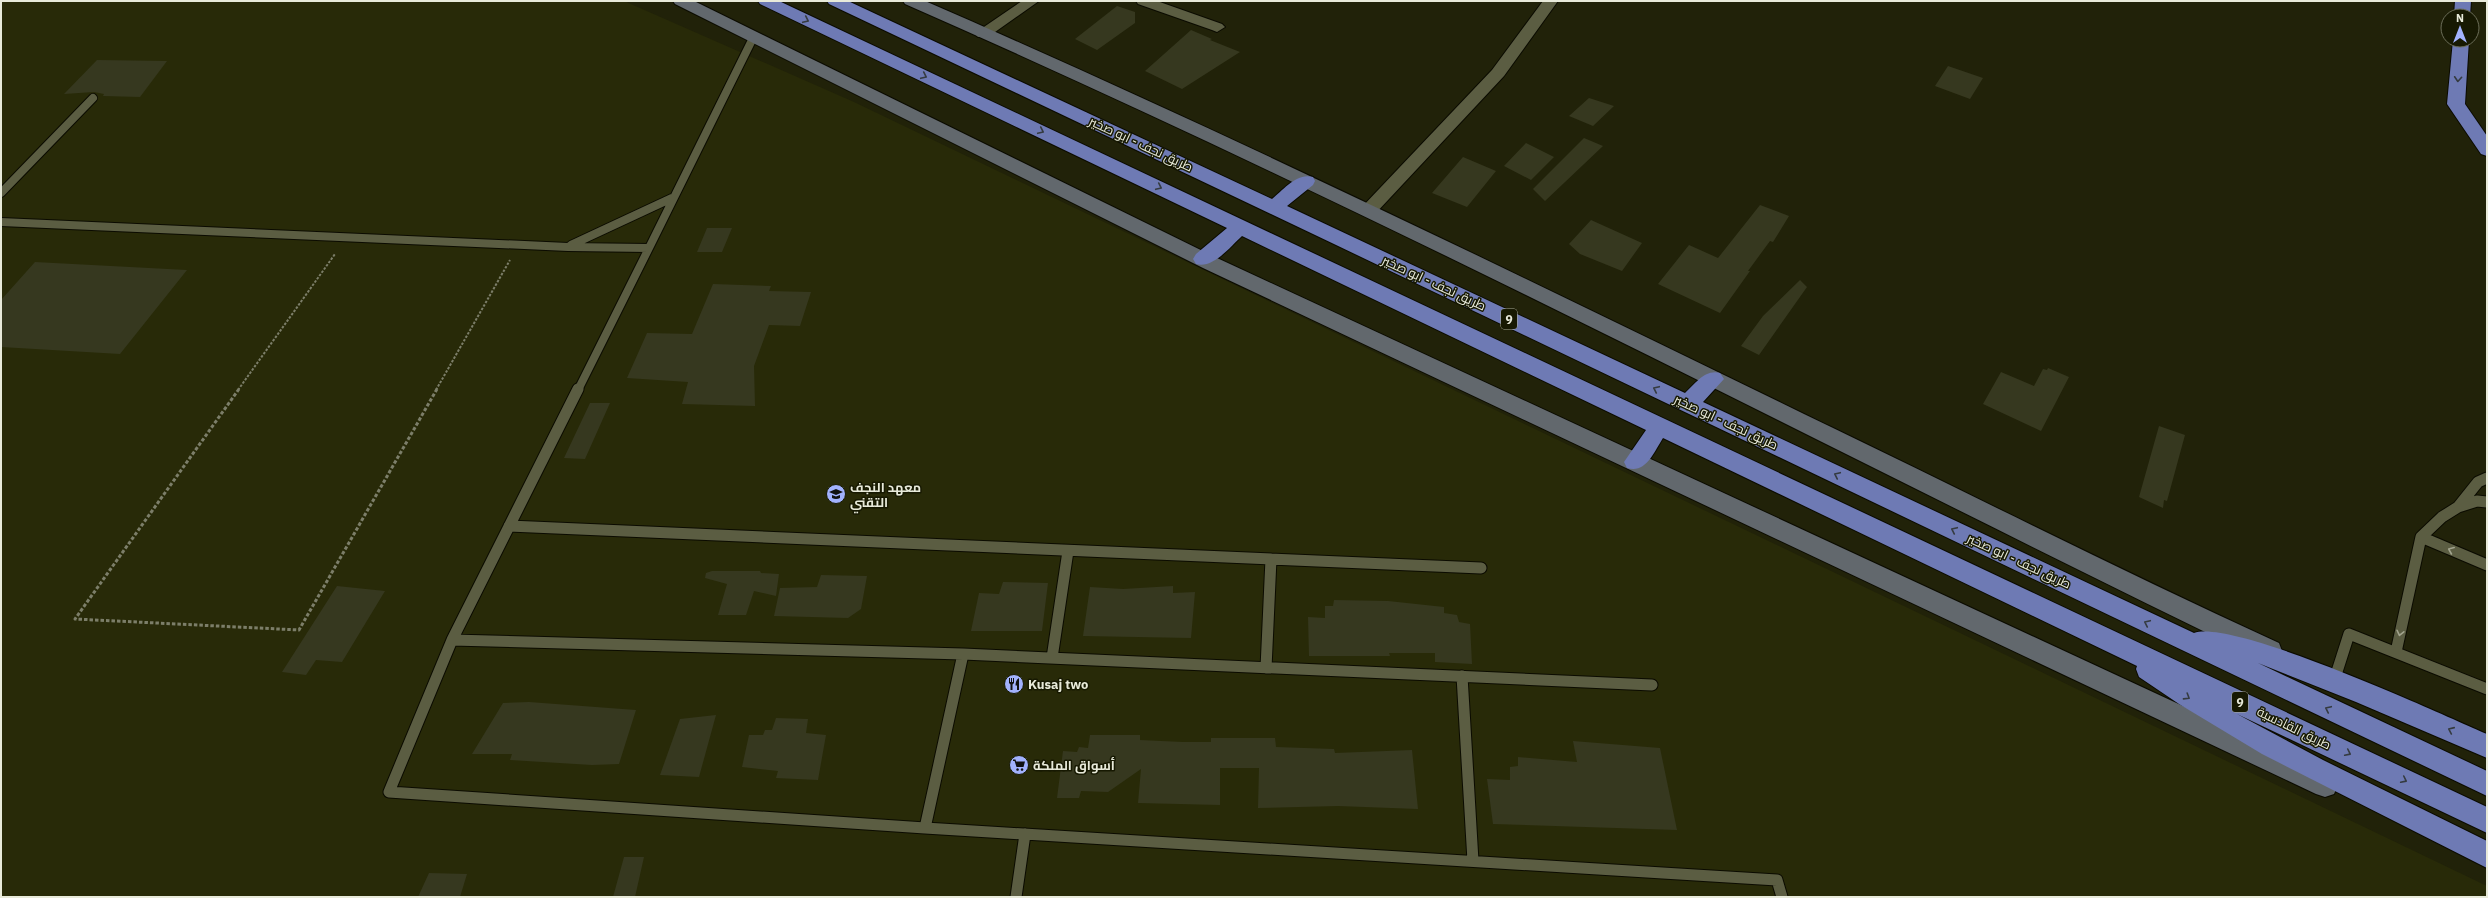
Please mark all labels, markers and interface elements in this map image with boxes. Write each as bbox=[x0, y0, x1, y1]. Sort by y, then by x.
north arrow bbox=[2440, 8, 2480, 48]
text: N bbox=[2456, 11, 2464, 25]
one-way arrow bbox=[802, 15, 810, 23]
one-way arrow bbox=[919, 71, 927, 79]
one-way arrow bbox=[2453, 76, 2462, 82]
street label: طريق نجف - ابو صخير bbox=[1085, 112, 1196, 176]
one-way arrow bbox=[1037, 126, 1044, 134]
one-way arrow bbox=[1154, 182, 1162, 190]
street label: طريق نجف - ابو صخير bbox=[1378, 251, 1489, 315]
road number: 9 bbox=[1501, 309, 1517, 329]
one-way arrow bbox=[1653, 386, 1660, 394]
street label: طريق نجف - ابو صخير bbox=[1670, 390, 1781, 454]
one-way arrow bbox=[1833, 472, 1841, 480]
place label: معهد النجف التقني bbox=[850, 479, 921, 514]
school or university icon: معهد النجف التقني bbox=[825, 483, 847, 505]
one-way arrow bbox=[1951, 528, 1958, 535]
street label: طريق نجف - ابو صخير bbox=[1963, 529, 2074, 593]
one-way arrow bbox=[2448, 546, 2455, 554]
one-way arrow bbox=[2144, 620, 2152, 628]
one-way arrow bbox=[2396, 629, 2405, 636]
restaurant icon: Kusaj two bbox=[1003, 673, 1025, 695]
place label: Kusaj two bbox=[1028, 676, 1088, 693]
one-way arrow bbox=[2183, 692, 2190, 699]
road number: 9 bbox=[2232, 692, 2248, 712]
street label: طريق القادسية bbox=[2254, 703, 2334, 753]
one-way arrow bbox=[2325, 706, 2332, 714]
one-way arrow bbox=[2448, 727, 2456, 735]
one-way arrow bbox=[2343, 748, 2351, 756]
supermarket icon: أسواق الملكة bbox=[1008, 754, 1030, 776]
place label: أسواق الملكة bbox=[1033, 757, 1115, 774]
one-way arrow bbox=[2400, 776, 2407, 783]

